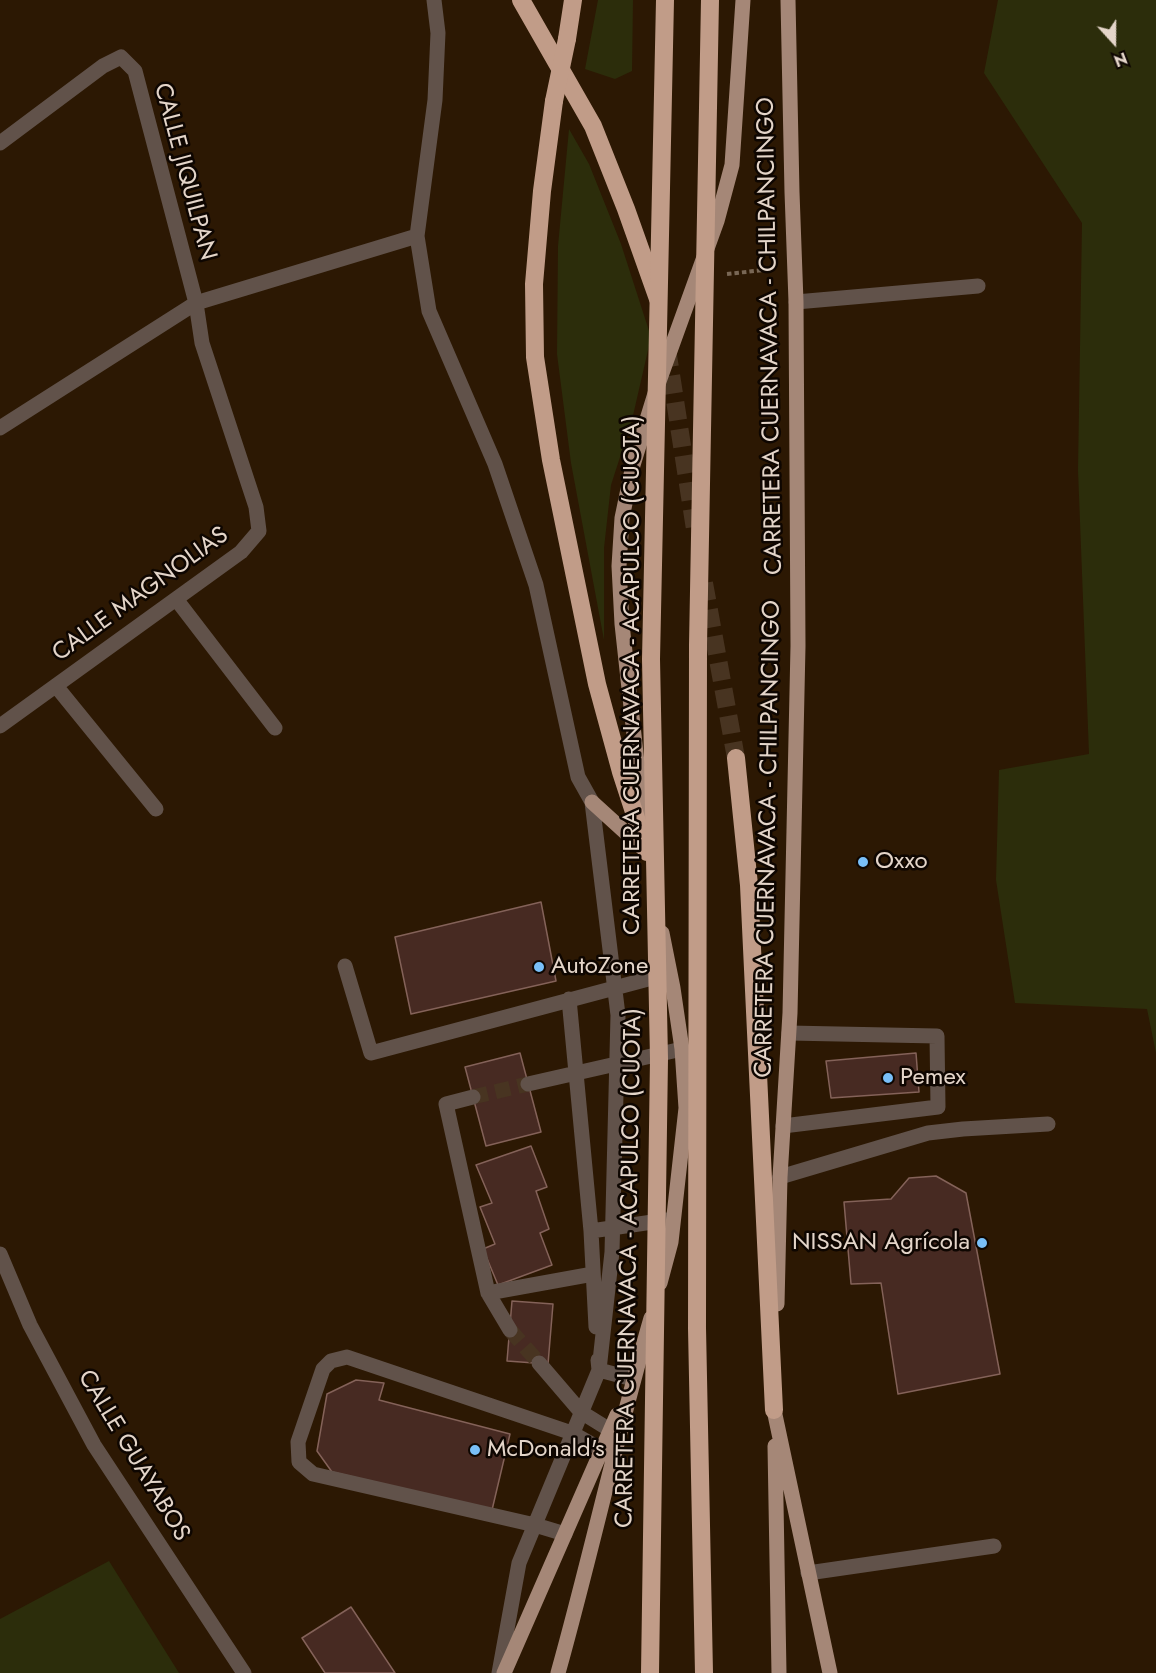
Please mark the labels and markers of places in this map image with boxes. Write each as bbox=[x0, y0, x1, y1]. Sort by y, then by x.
place label: Oxxo bbox=[875, 848, 928, 876]
marker: Oxxo bbox=[856, 855, 870, 869]
place label: AutoZone bbox=[551, 953, 648, 981]
marker: AutoZone bbox=[532, 960, 546, 974]
place label: Pemex bbox=[900, 1064, 966, 1092]
marker: Pemex bbox=[881, 1071, 895, 1085]
place label: NISSAN Agrícola bbox=[792, 1229, 970, 1257]
marker: NISSAN Agrícola bbox=[975, 1236, 989, 1250]
place label: McDonald's bbox=[487, 1436, 605, 1464]
marker: McDonald's bbox=[468, 1443, 482, 1457]

